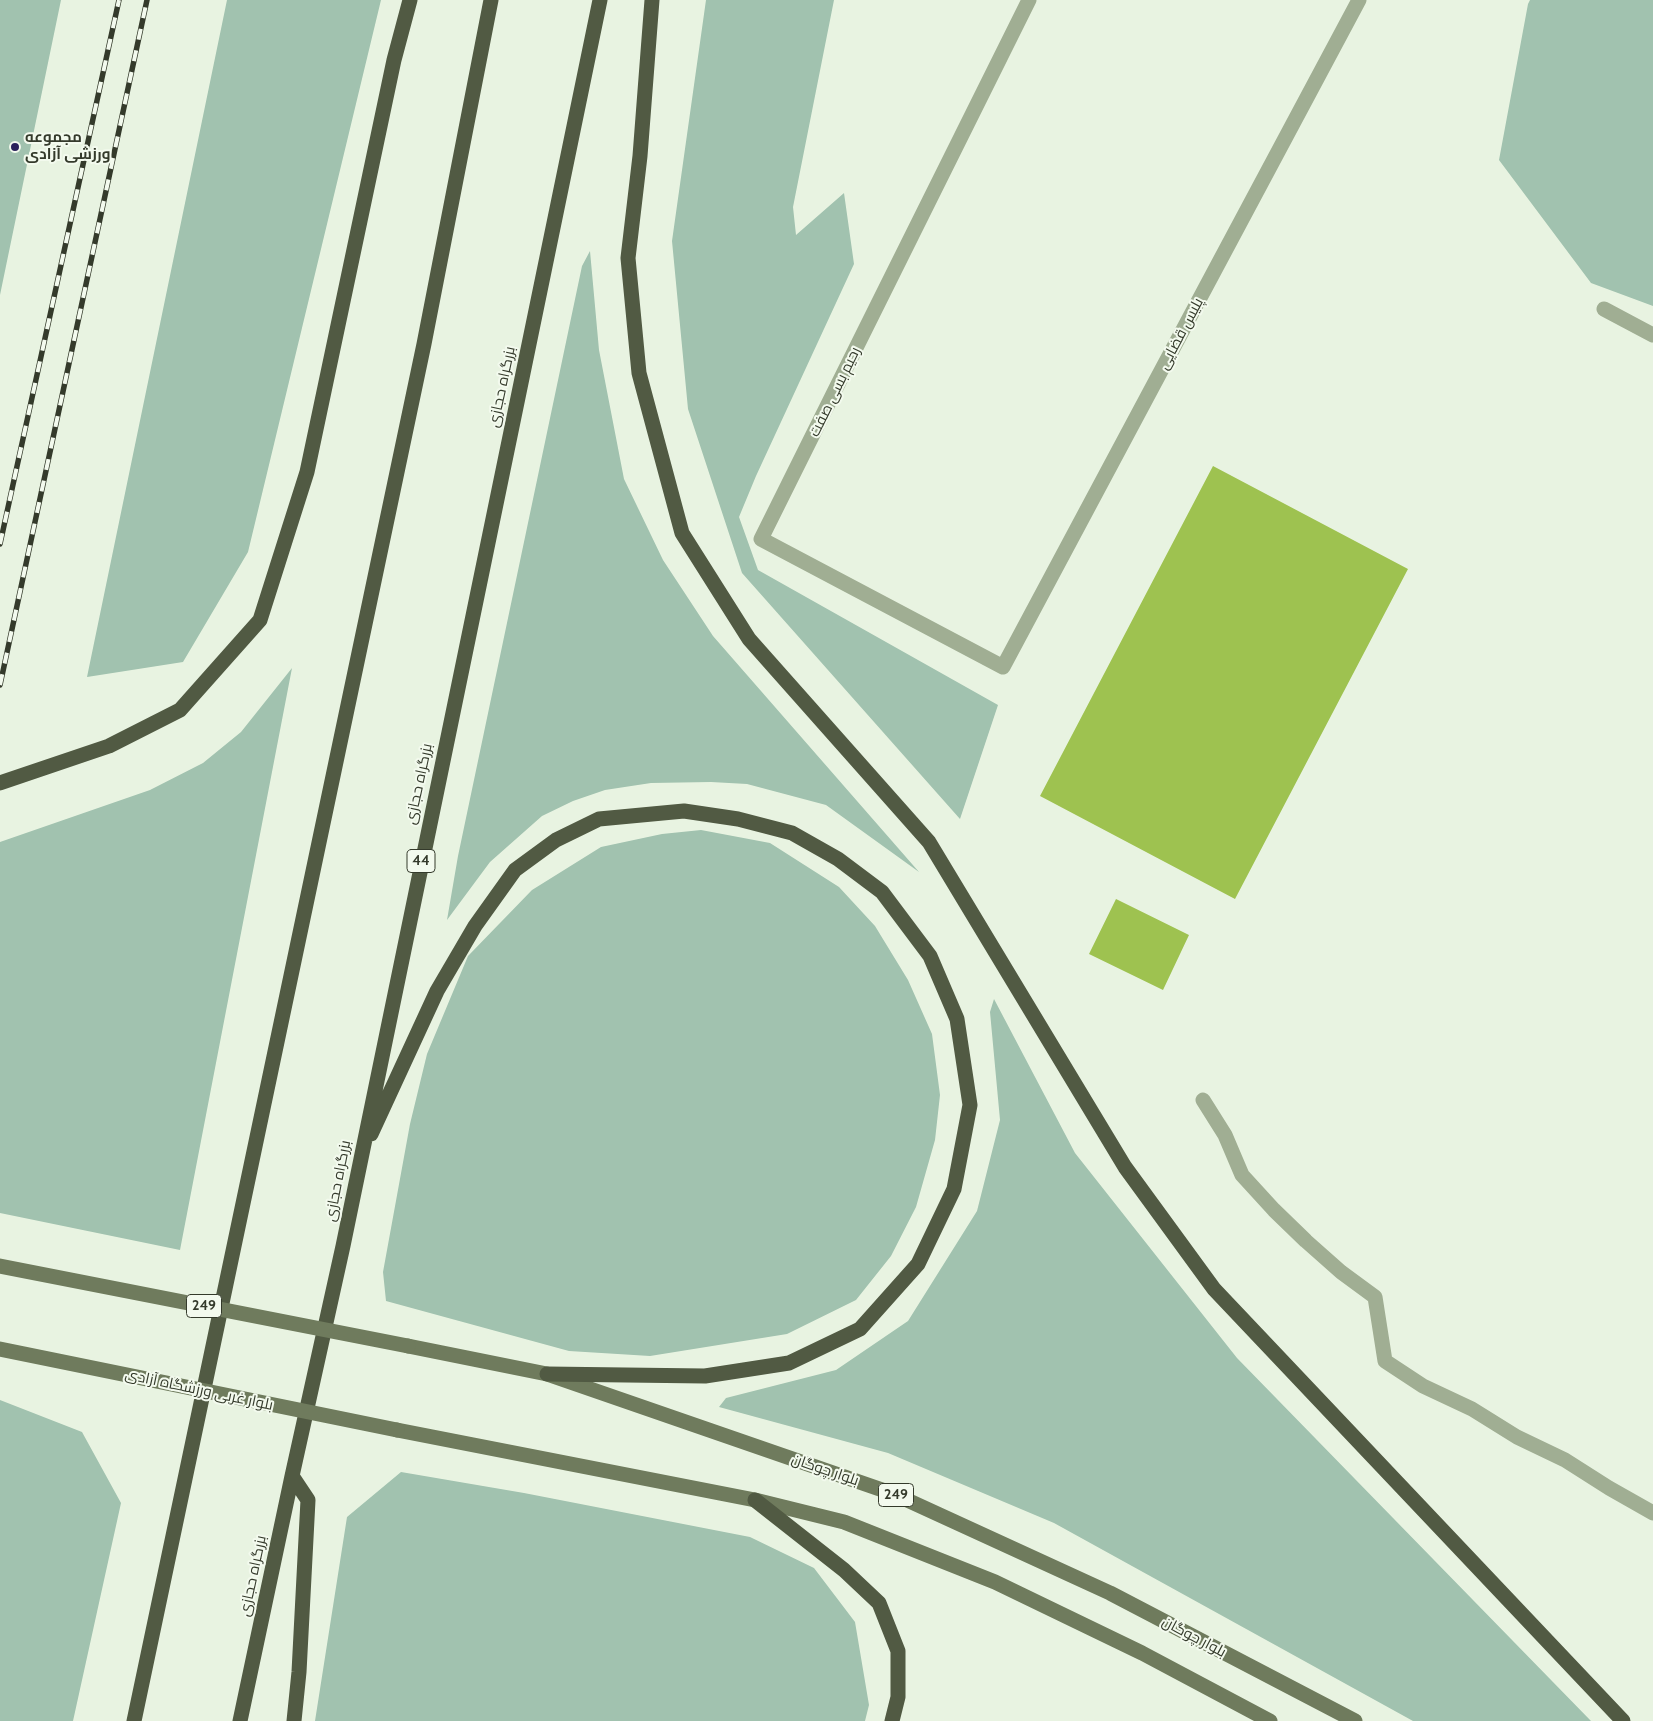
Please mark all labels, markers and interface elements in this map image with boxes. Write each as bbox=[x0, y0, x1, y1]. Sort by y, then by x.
place label: مجموعه ورزشی آزادی bbox=[25, 129, 110, 164]
marker: مجموعه ورزشی آزادی bbox=[9, 141, 21, 153]
street label: پلیس قضایی bbox=[1155, 295, 1207, 373]
street label: رحیم بسی صفت bbox=[806, 344, 864, 440]
street label: بزرگراه حجازی bbox=[485, 345, 519, 429]
street label: بزرگراه حجازی bbox=[402, 742, 436, 826]
road number: 44 bbox=[407, 849, 435, 872]
street label: بزرگراه حجازی bbox=[321, 1139, 355, 1223]
road number: 249 bbox=[186, 1294, 222, 1318]
street label: بلوار غربی ورزشگاه آزادی bbox=[123, 1365, 275, 1415]
street label: بلوار چوگان bbox=[789, 1450, 861, 1490]
road number: 249 bbox=[878, 1484, 914, 1506]
street label: بزرگراه حجازی bbox=[236, 1534, 270, 1618]
street label: بلوار چوگان bbox=[1159, 1613, 1229, 1661]

